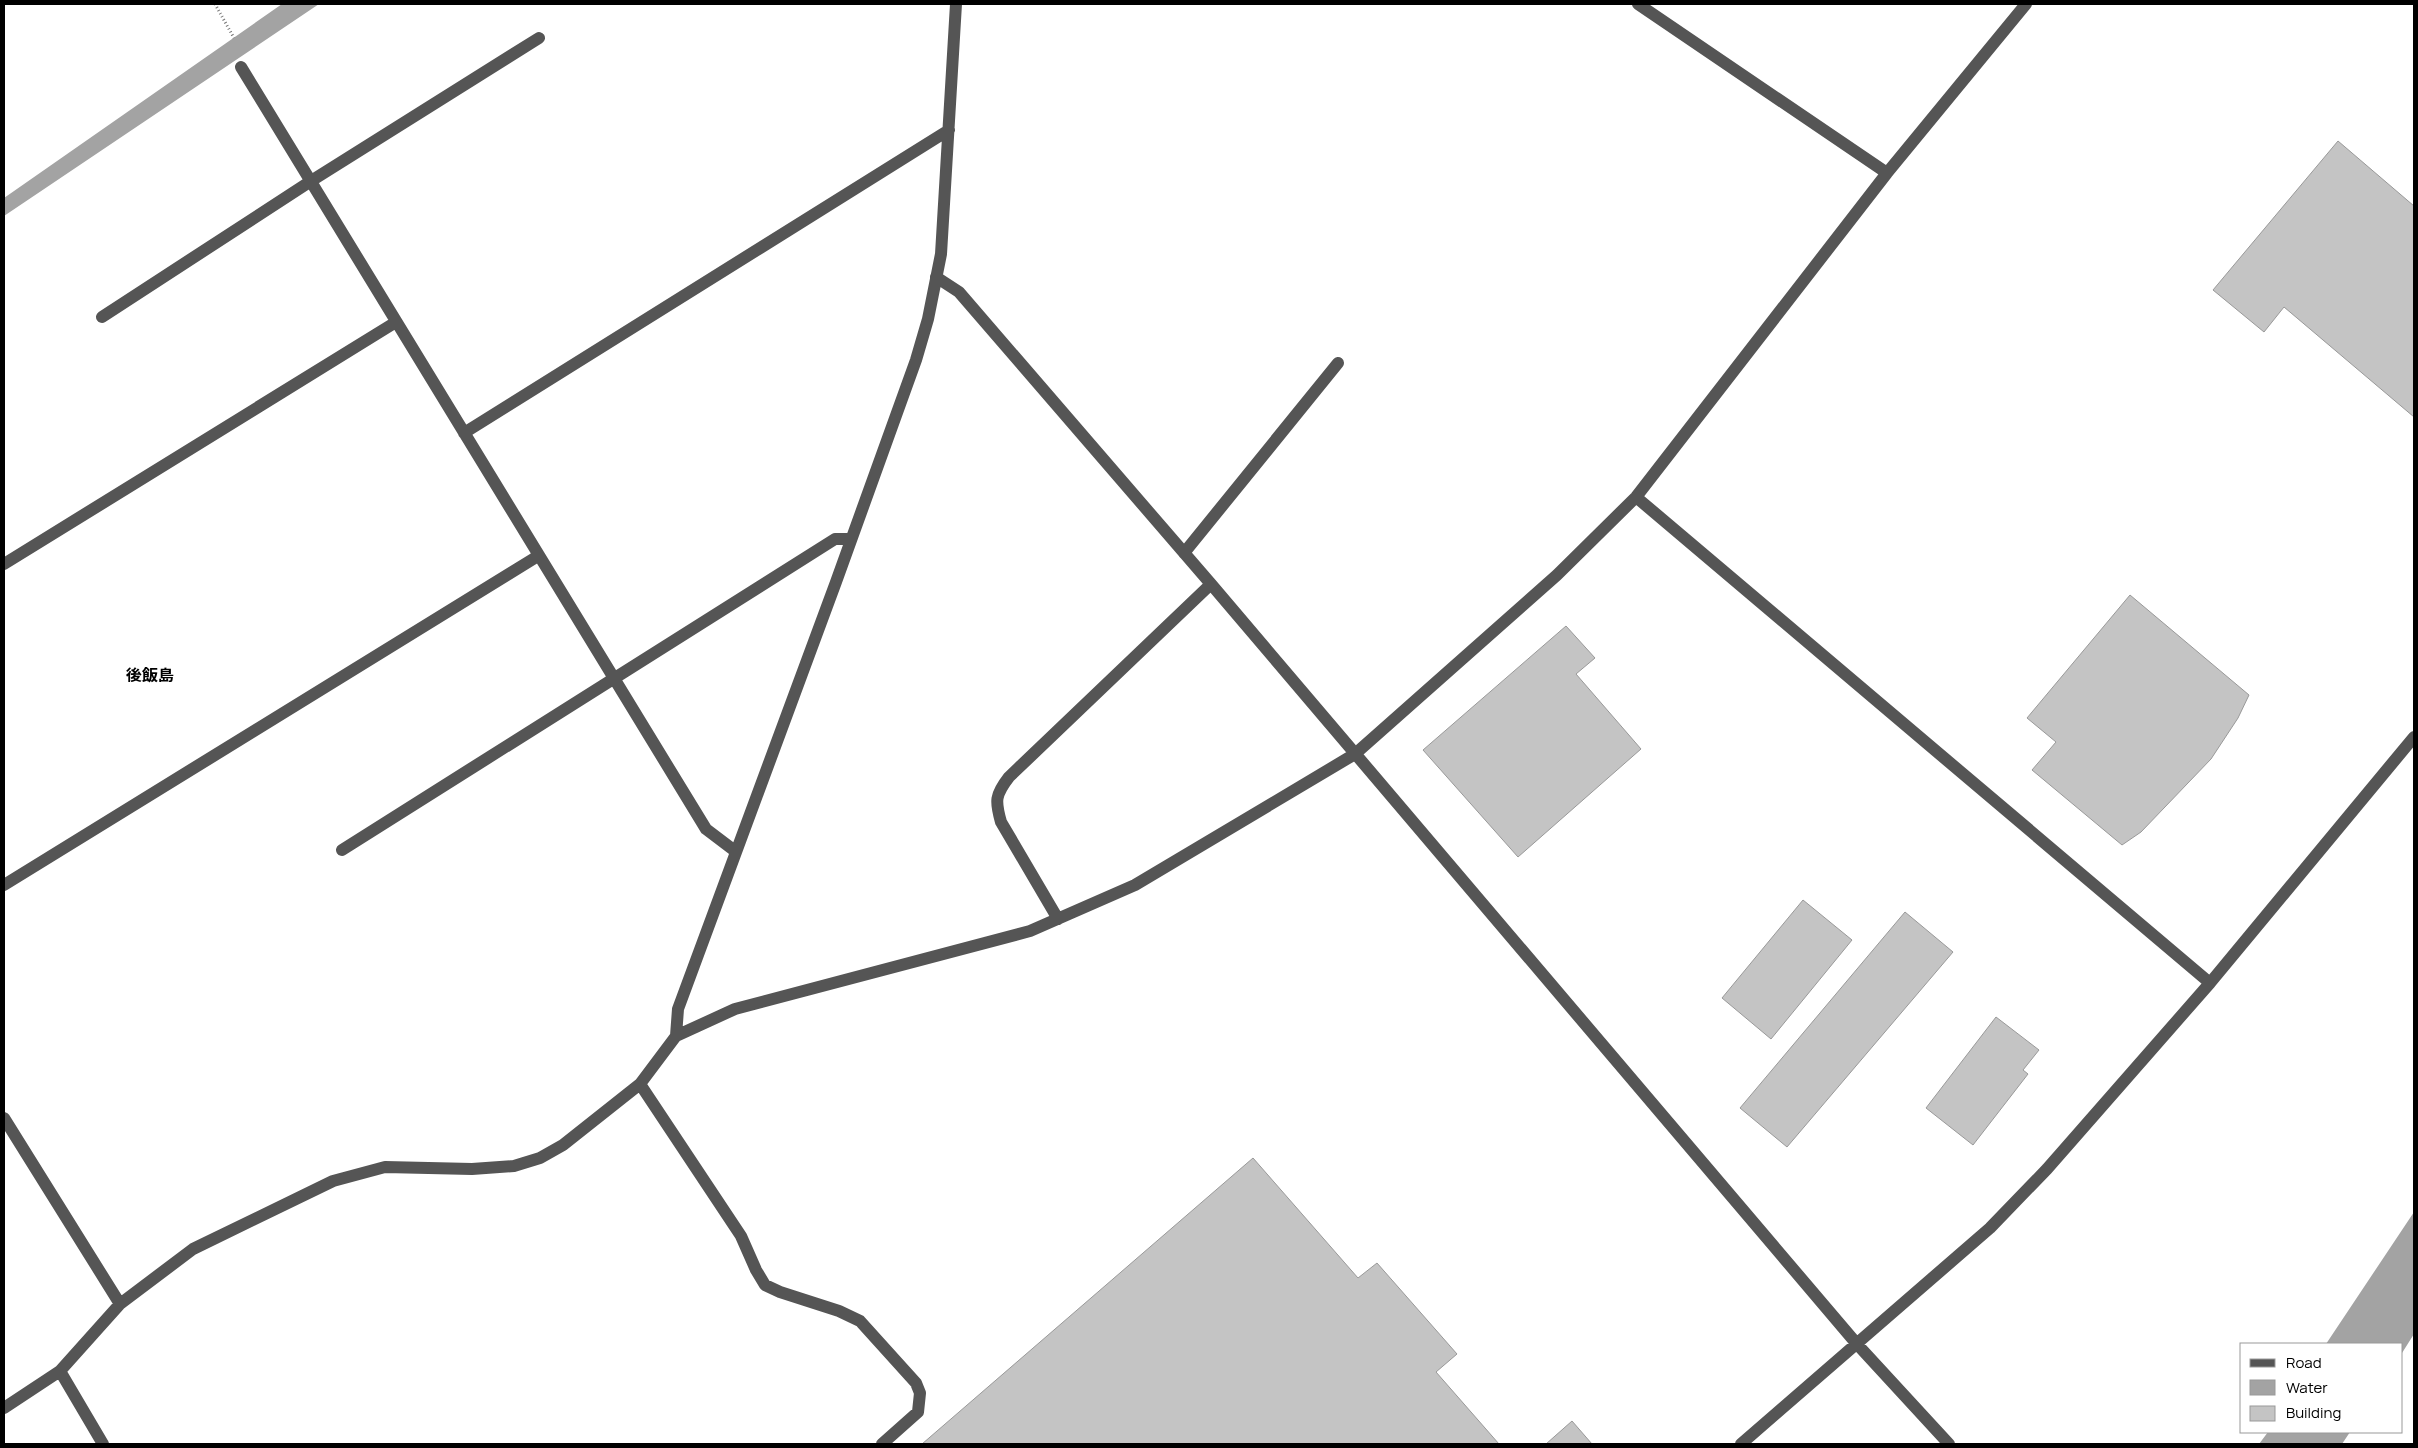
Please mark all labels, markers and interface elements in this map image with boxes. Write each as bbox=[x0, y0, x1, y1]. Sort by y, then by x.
district label: 後飯島 bbox=[126, 664, 174, 686]
legend bbox=[2240, 1343, 2403, 1433]
text: Road bbox=[2286, 1352, 2322, 1373]
text: Water bbox=[2286, 1377, 2328, 1398]
text: Building bbox=[2286, 1402, 2341, 1423]

